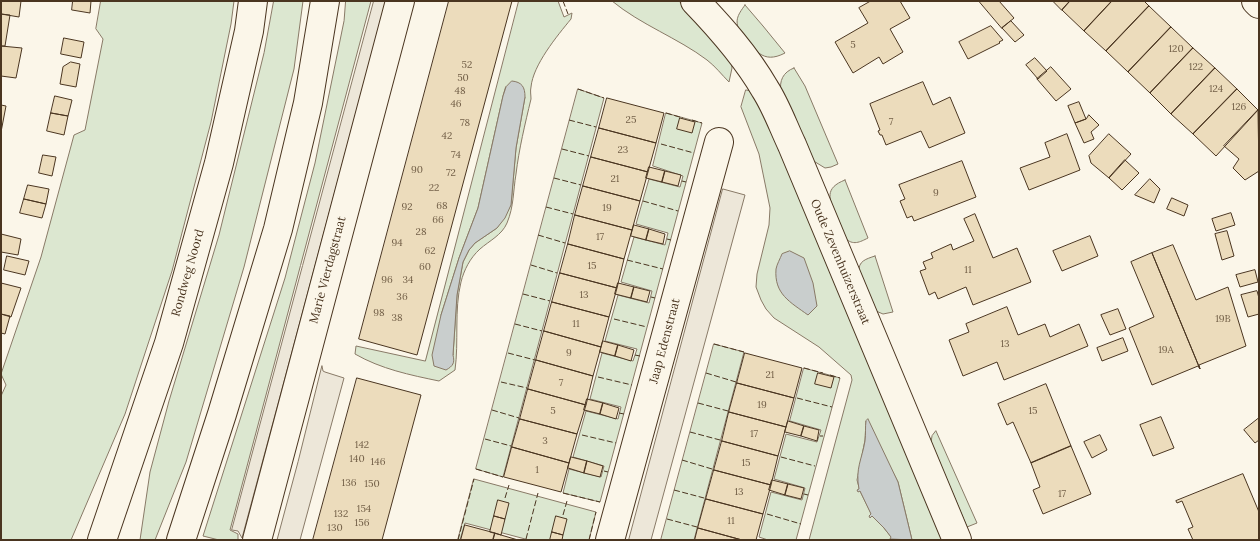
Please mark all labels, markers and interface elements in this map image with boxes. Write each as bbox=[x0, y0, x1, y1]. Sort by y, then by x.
house number: 5 bbox=[850, 39, 856, 51]
house number: 120 bbox=[1168, 43, 1184, 55]
house number: 52 bbox=[462, 59, 472, 71]
house number: 122 bbox=[1189, 61, 1203, 73]
house number: 50 bbox=[457, 72, 469, 84]
house number: 124 bbox=[1209, 83, 1223, 95]
house number: 48 bbox=[454, 85, 466, 97]
house number: 46 bbox=[450, 98, 462, 110]
house number: 126 bbox=[1232, 101, 1246, 113]
house number: 25 bbox=[626, 114, 636, 126]
house number: 7 bbox=[889, 116, 893, 128]
house number: 78 bbox=[460, 117, 470, 129]
house number: 42 bbox=[442, 130, 452, 142]
house number: 23 bbox=[618, 144, 628, 156]
house number: 74 bbox=[451, 149, 461, 161]
house number: 90 bbox=[411, 164, 423, 176]
house number: 72 bbox=[446, 167, 456, 179]
house number: 21 bbox=[610, 173, 620, 185]
house number: 22 bbox=[429, 182, 439, 194]
house number: 9 bbox=[933, 187, 939, 199]
street label: Oude Zevenhuizerstraat bbox=[807, 197, 873, 327]
house number: 68 bbox=[436, 200, 448, 212]
house number: 92 bbox=[401, 201, 413, 213]
house number: 19 bbox=[602, 202, 612, 214]
house number: 66 bbox=[432, 214, 444, 226]
street label: Marie Vierdagstraat bbox=[307, 215, 349, 325]
house number: 28 bbox=[416, 226, 426, 238]
street label: Rondweg Noord bbox=[169, 228, 207, 318]
house number: 17 bbox=[596, 231, 604, 243]
house number: 94 bbox=[391, 237, 403, 249]
house number: 62 bbox=[424, 245, 436, 257]
house number: 15 bbox=[587, 260, 597, 272]
house number: 60 bbox=[419, 261, 431, 273]
house number: 11 bbox=[964, 264, 972, 276]
house number: 96 bbox=[381, 274, 393, 286]
house number: 34 bbox=[403, 274, 413, 286]
house number: 13 bbox=[579, 289, 589, 301]
house number: 36 bbox=[396, 291, 408, 303]
street label: Jaap Edenstraat bbox=[647, 297, 683, 385]
house number: 98 bbox=[373, 307, 385, 319]
house number: 38 bbox=[391, 312, 403, 324]
house number: 19B bbox=[1215, 313, 1231, 325]
house number: 11 bbox=[572, 318, 580, 330]
house number: 13 bbox=[1000, 338, 1010, 350]
house number: 19A bbox=[1158, 344, 1174, 356]
house number: 9 bbox=[566, 347, 572, 359]
house number: 21 bbox=[765, 369, 775, 381]
house number: 7 bbox=[559, 377, 563, 389]
house number: 19 bbox=[757, 399, 767, 411]
house number: 5 bbox=[550, 405, 556, 417]
house number: 15 bbox=[1028, 405, 1038, 417]
house number: 17 bbox=[750, 428, 758, 440]
house number: 3 bbox=[542, 435, 548, 447]
house number: 142 bbox=[355, 439, 369, 451]
house number: 140 bbox=[349, 453, 365, 465]
house number: 146 bbox=[371, 456, 385, 468]
house number: 15 bbox=[741, 457, 751, 469]
house number: 1 bbox=[535, 464, 539, 476]
house number: 136 bbox=[342, 477, 356, 489]
house number: 150 bbox=[364, 478, 380, 490]
house number: 13 bbox=[734, 486, 744, 498]
house number: 17 bbox=[1058, 488, 1066, 500]
house number: 154 bbox=[357, 503, 371, 515]
house number: 132 bbox=[334, 508, 348, 520]
house number: 11 bbox=[727, 515, 735, 527]
house number: 156 bbox=[355, 517, 369, 529]
house number: 130 bbox=[327, 522, 343, 534]

